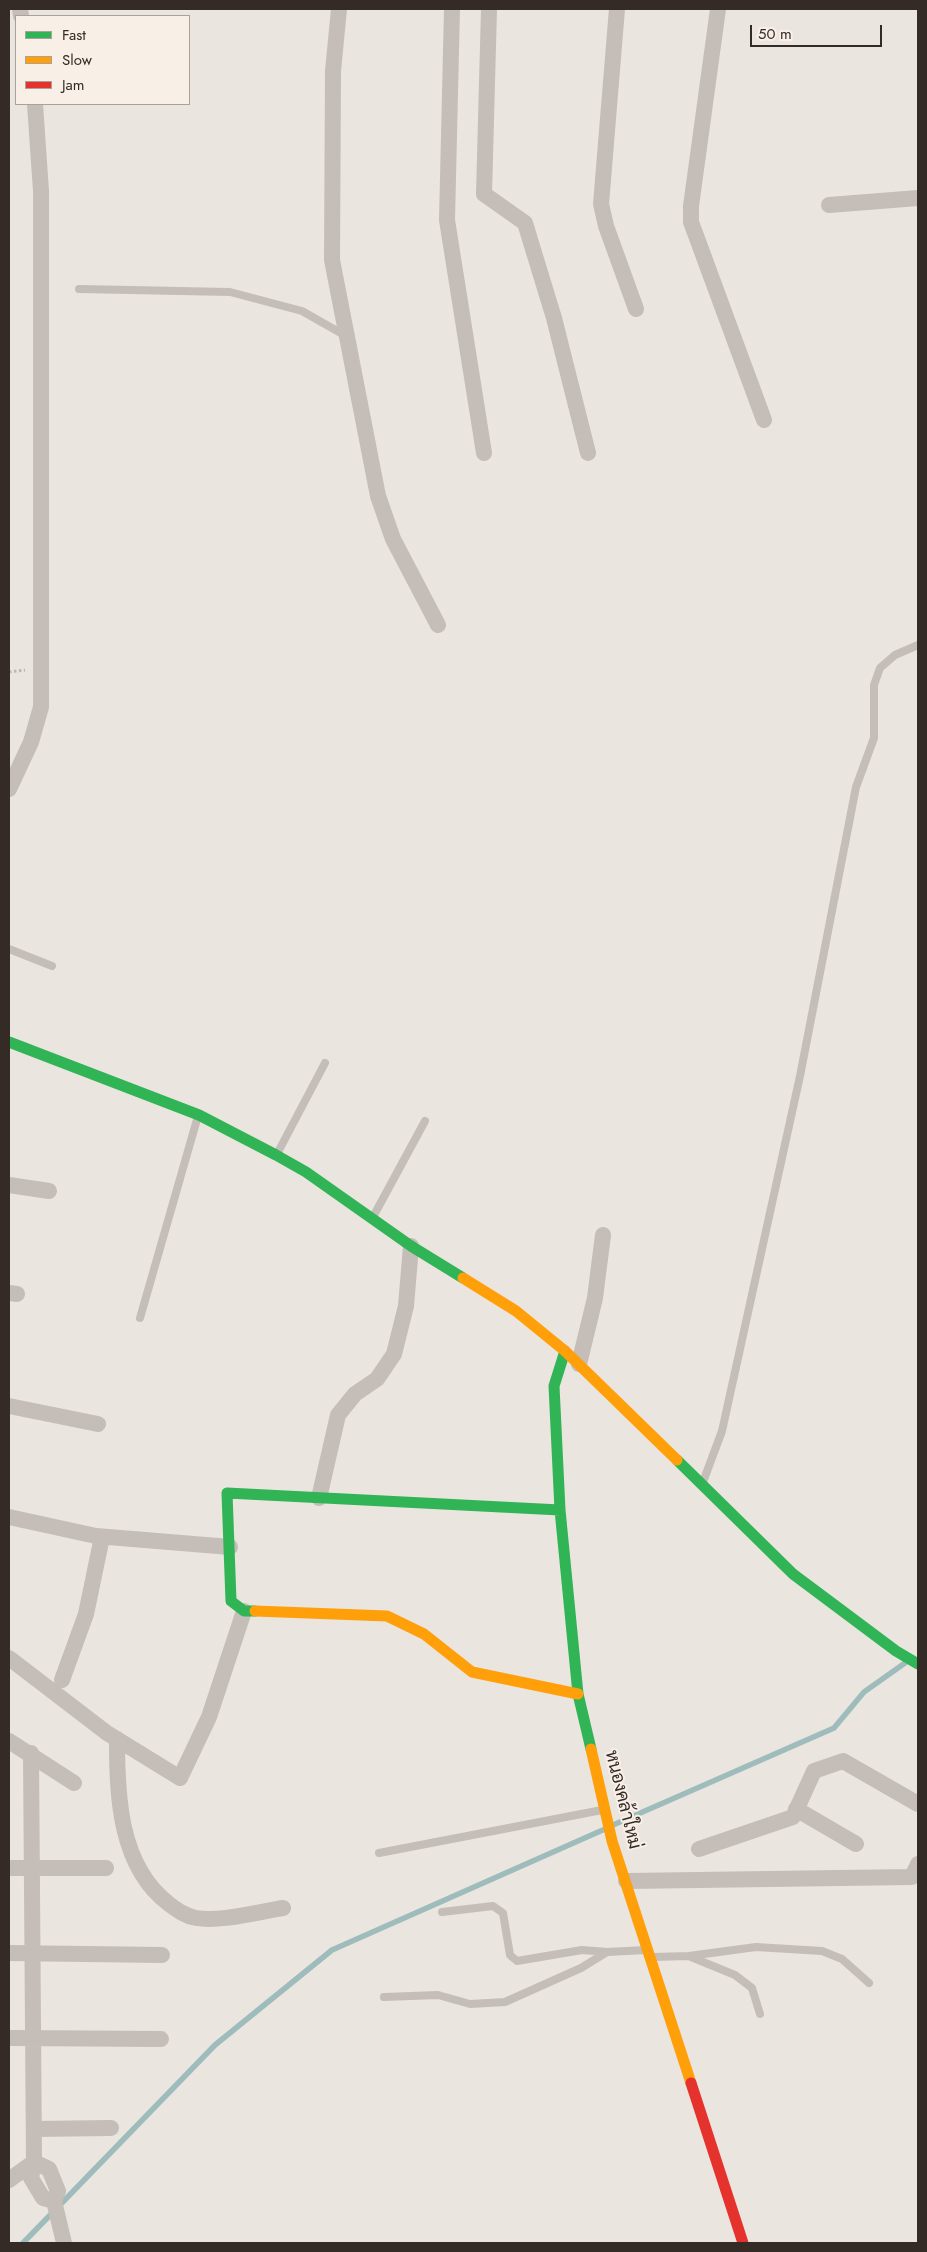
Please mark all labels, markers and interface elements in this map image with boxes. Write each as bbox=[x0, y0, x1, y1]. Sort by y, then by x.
legend bbox=[15, 15, 190, 105]
scale bar bbox=[752, 15, 884, 47]
text: 50 m bbox=[758, 23, 792, 45]
text: Fast bbox=[62, 24, 86, 46]
text: Slow bbox=[62, 49, 92, 71]
text: Jam bbox=[62, 74, 85, 96]
street label: หนองคล้าใหม่ bbox=[599, 1748, 645, 1852]

